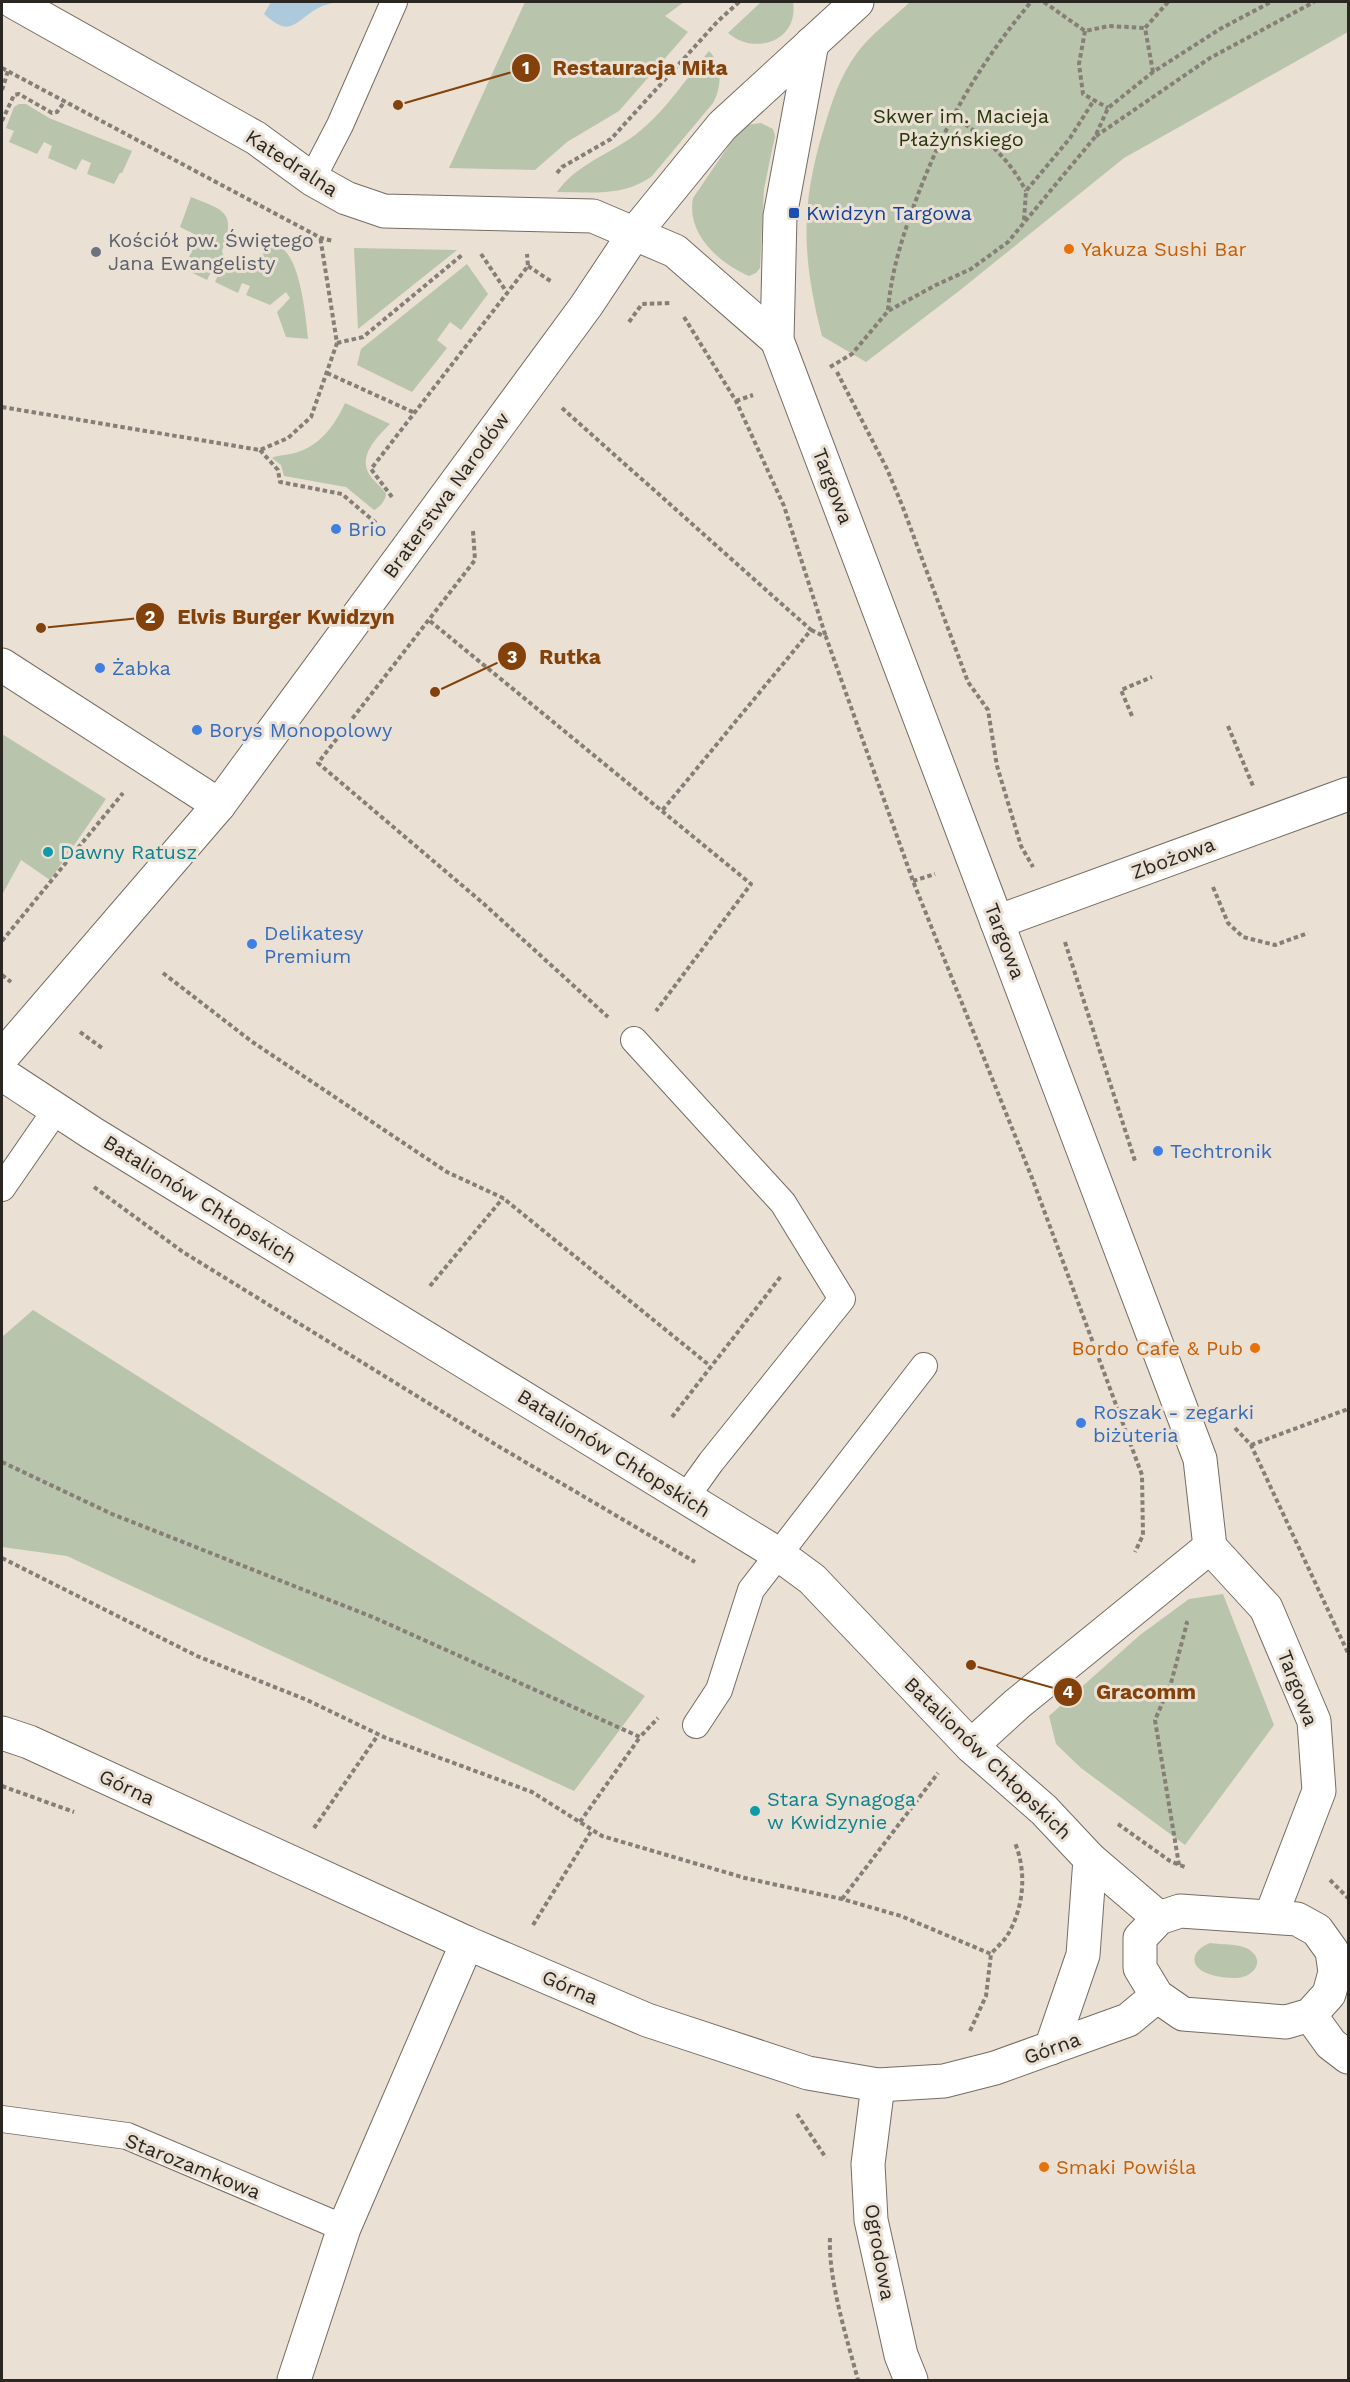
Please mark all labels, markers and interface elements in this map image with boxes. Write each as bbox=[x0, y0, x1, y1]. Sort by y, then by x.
callout: Restauracja Miła bbox=[511, 48, 740, 87]
text: Restauracja Miła bbox=[552, 55, 728, 80]
text: 1 bbox=[522, 57, 530, 78]
park label: Skwer im. Macieja Płażyńskiego bbox=[873, 104, 1049, 151]
street label: Katedralna bbox=[241, 124, 343, 202]
place label: Kwidzyn Targowa bbox=[806, 201, 972, 225]
marker: Kwidzyn Targowa bbox=[787, 206, 801, 220]
place label: Kościół pw. Świętego Jana Ewangelisty bbox=[108, 228, 314, 275]
place label: Yakuza Sushi Bar bbox=[1081, 237, 1247, 261]
marker: Yakuza Sushi Bar bbox=[1062, 242, 1076, 256]
marker: Kościół pw. Świętego Jana Ewangelisty bbox=[89, 245, 103, 259]
street label: Braterstwa Narodów bbox=[378, 407, 514, 583]
street label: Targowa bbox=[808, 445, 858, 527]
place label: Brio bbox=[348, 517, 387, 541]
marker: Brio bbox=[329, 522, 343, 536]
callout: Elvis Burger Kwidzyn bbox=[135, 598, 407, 637]
text: Elvis Burger Kwidzyn bbox=[177, 604, 395, 629]
text: 2 bbox=[145, 606, 155, 627]
callout: Rutka bbox=[497, 637, 613, 676]
text: Rutka bbox=[539, 644, 602, 669]
text: 3 bbox=[507, 646, 517, 667]
place label: Żabka bbox=[112, 656, 171, 680]
marker: Żabka bbox=[93, 661, 107, 675]
place label: Borys Monopolowy bbox=[209, 718, 393, 742]
marker: Borys Monopolowy bbox=[190, 723, 204, 737]
street label: Zbożowa bbox=[1128, 832, 1218, 884]
place label: Dawny Ratusz bbox=[60, 840, 197, 864]
marker: Dawny Ratusz bbox=[41, 845, 55, 859]
street label: Targowa bbox=[980, 900, 1030, 982]
place label: Delikatesy Premium bbox=[264, 921, 364, 968]
marker: Delikatesy Premium bbox=[245, 937, 259, 951]
street label: Batalionów Chłopskich bbox=[99, 1130, 301, 1268]
place label: Techtronik bbox=[1170, 1139, 1272, 1163]
marker: Techtronik bbox=[1151, 1144, 1165, 1158]
place label: Bordo Cafe & Pub bbox=[1072, 1336, 1243, 1360]
marker: Bordo Cafe & Pub bbox=[1248, 1341, 1262, 1355]
street label: Batalionów Chłopskich bbox=[513, 1384, 715, 1522]
place label: Roszak - zegarki biżuteria bbox=[1093, 1400, 1254, 1447]
marker: Roszak - zegarki biżuteria bbox=[1074, 1416, 1088, 1430]
street label: Targowa bbox=[1273, 1647, 1323, 1729]
street label: Batalionów Chłopskich bbox=[899, 1672, 1077, 1844]
callout: Gracomm bbox=[1053, 1672, 1208, 1711]
text: Gracomm bbox=[1096, 1679, 1196, 1704]
text: 4 bbox=[1062, 1681, 1074, 1702]
street label: Górna bbox=[95, 1764, 159, 1810]
place label: Stara Synagoga w Kwidzynie bbox=[767, 1787, 916, 1834]
marker: Stara Synagoga w Kwidzynie bbox=[748, 1804, 762, 1818]
street label: Górna bbox=[538, 1965, 602, 2009]
street label: Górna bbox=[1020, 2027, 1084, 2069]
street label: Starozamkowa bbox=[122, 2128, 264, 2204]
place label: Smaki Powiśla bbox=[1056, 2155, 1196, 2179]
marker: Smaki Powiśla bbox=[1037, 2160, 1051, 2174]
street label: Ogrodowa bbox=[860, 2202, 900, 2302]

